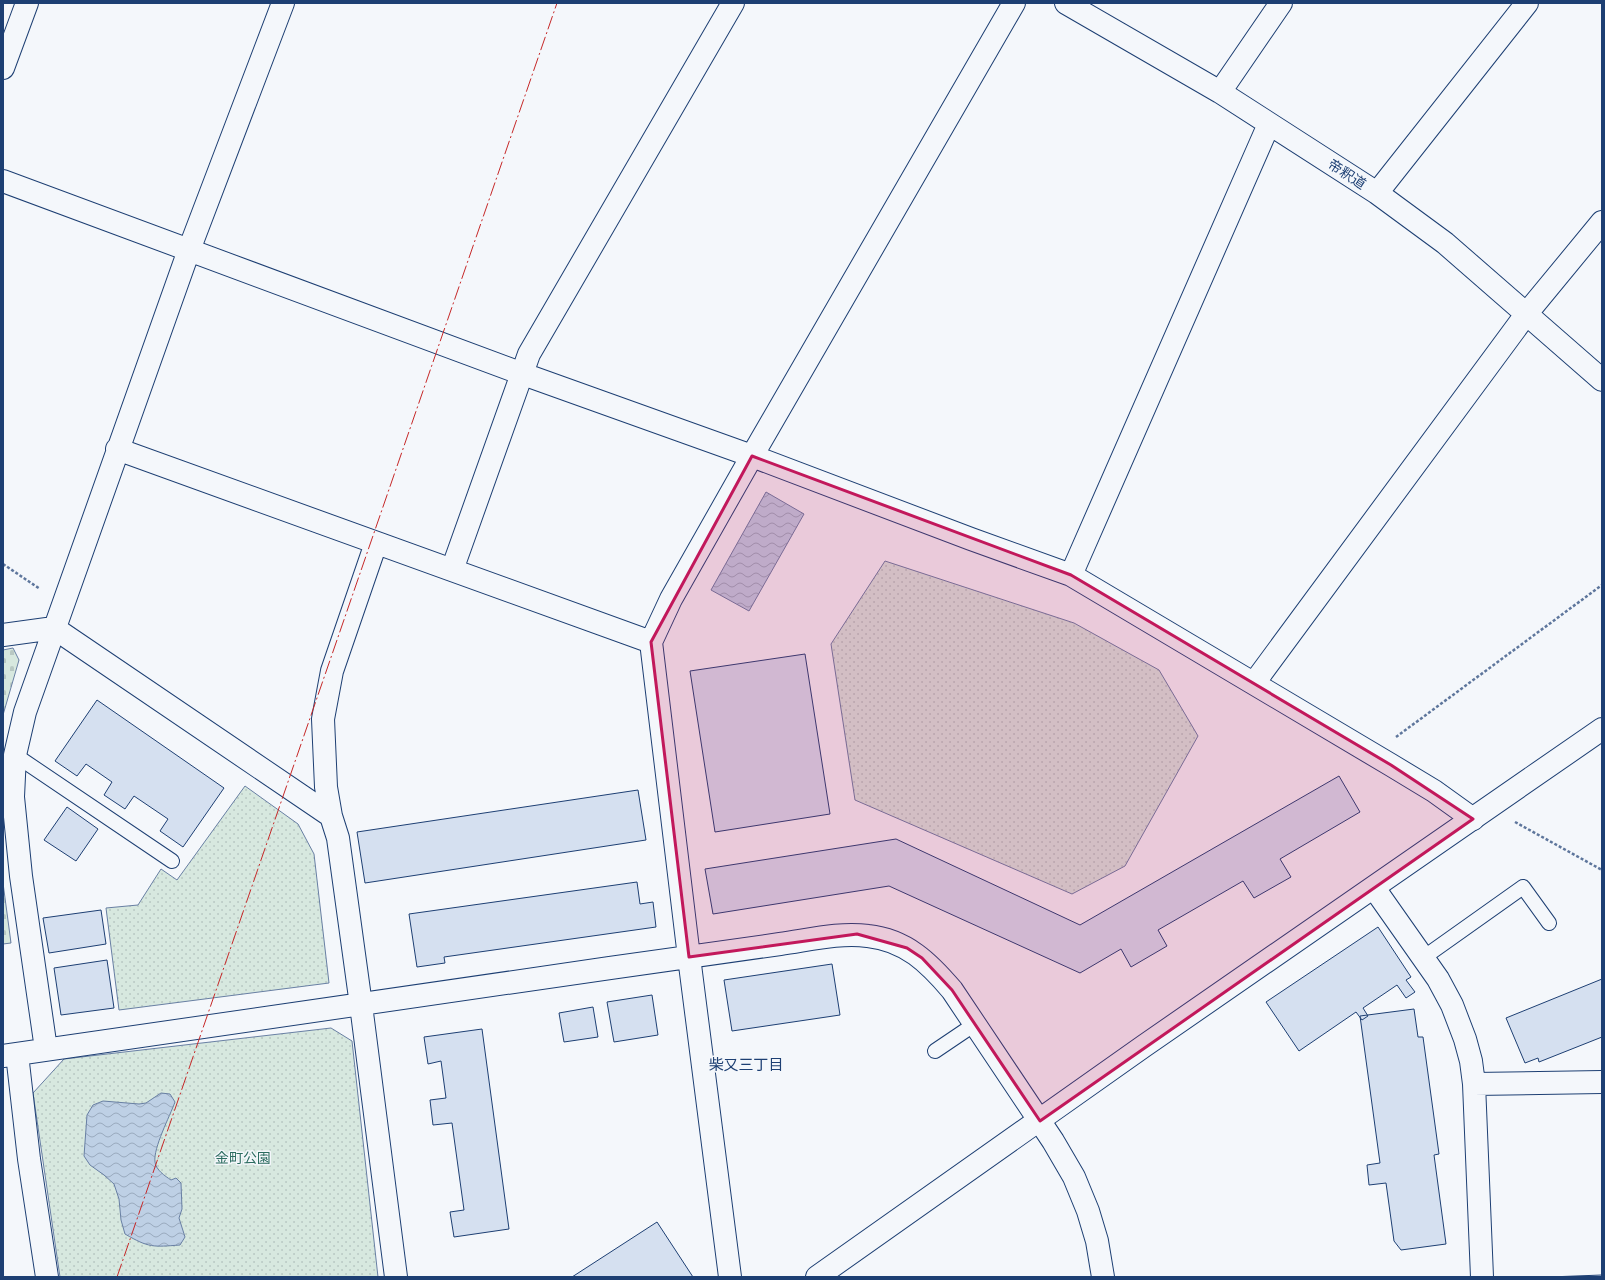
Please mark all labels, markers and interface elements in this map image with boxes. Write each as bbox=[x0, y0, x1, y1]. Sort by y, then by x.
street label: 帝釈道 bbox=[1324, 156, 1369, 193]
district label: 柴又三丁目 bbox=[708, 1056, 784, 1074]
park label: 金町公園 bbox=[215, 1150, 271, 1167]

